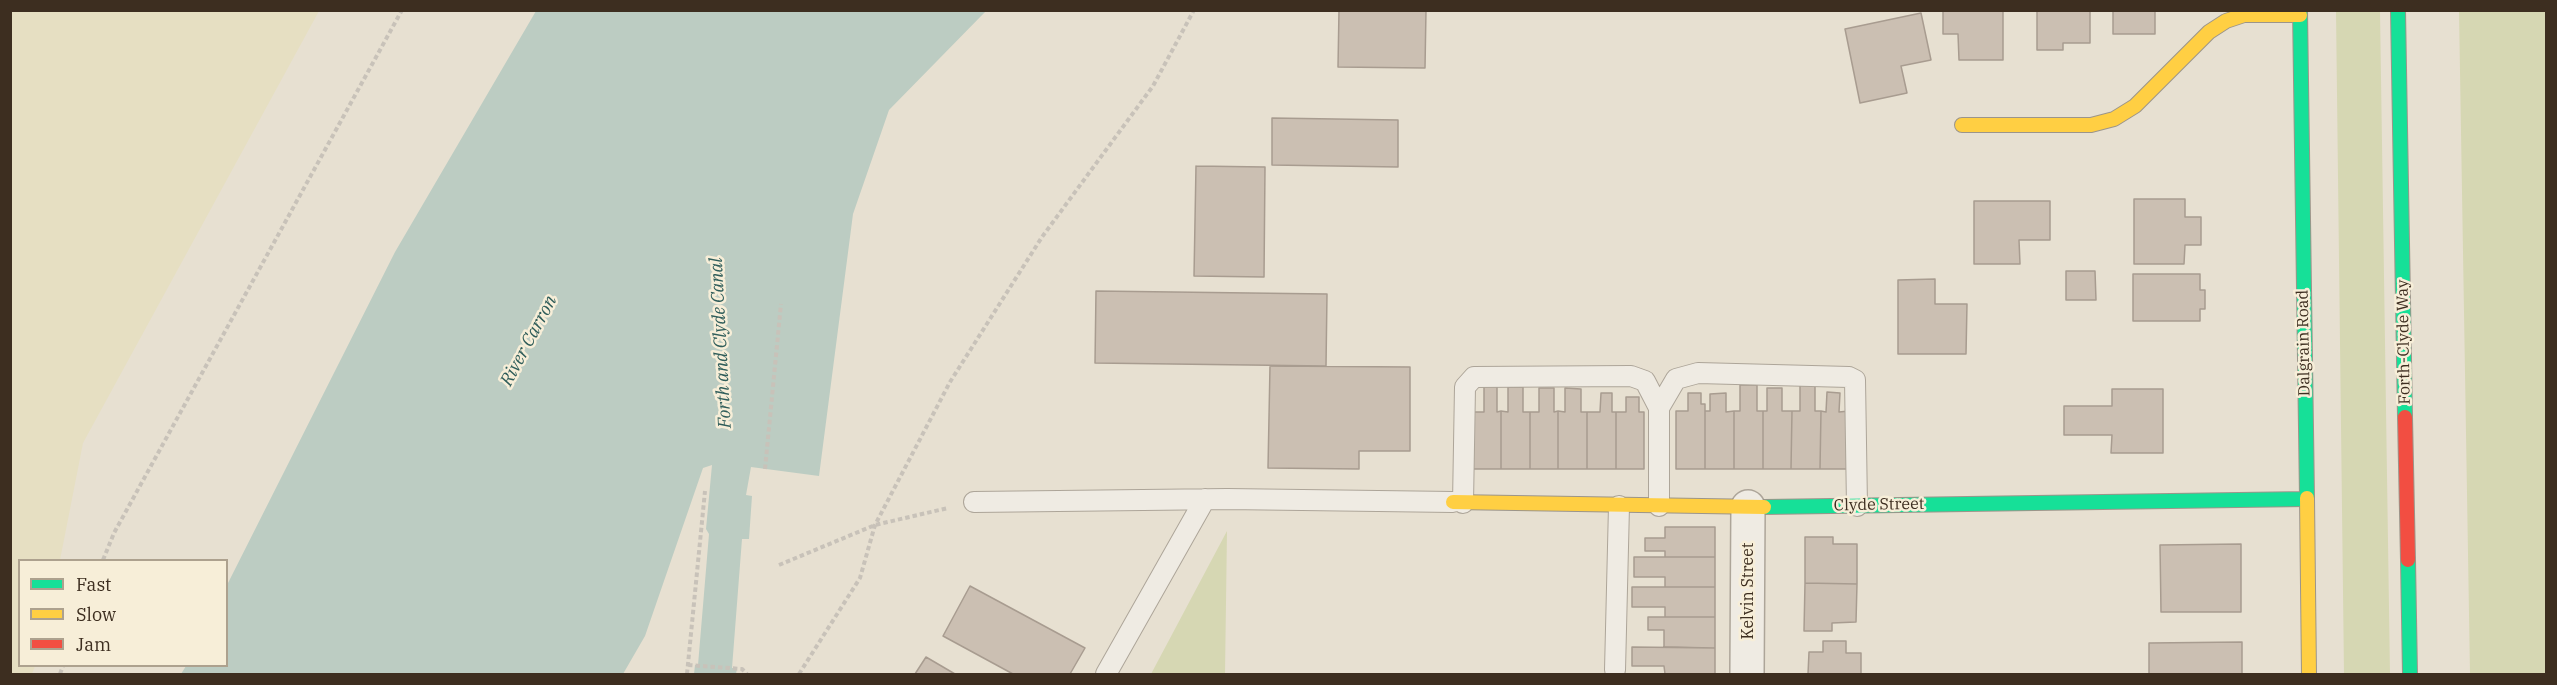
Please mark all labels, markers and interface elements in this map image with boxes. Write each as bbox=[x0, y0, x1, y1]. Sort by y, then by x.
water label: Forth and Clyde Canal bbox=[706, 257, 736, 429]
street label: Forth-Clyde Way bbox=[2393, 279, 2415, 405]
street label: Dalgrain Road bbox=[2293, 290, 2315, 396]
water label: River Carron bbox=[496, 292, 562, 390]
street label: Clyde Street bbox=[1834, 495, 1924, 515]
street label: Kelvin Street bbox=[1738, 543, 1758, 639]
legend bbox=[18, 559, 228, 667]
text: Fast bbox=[76, 573, 111, 596]
text: Slow bbox=[76, 603, 116, 626]
text: Jam bbox=[76, 633, 111, 656]

